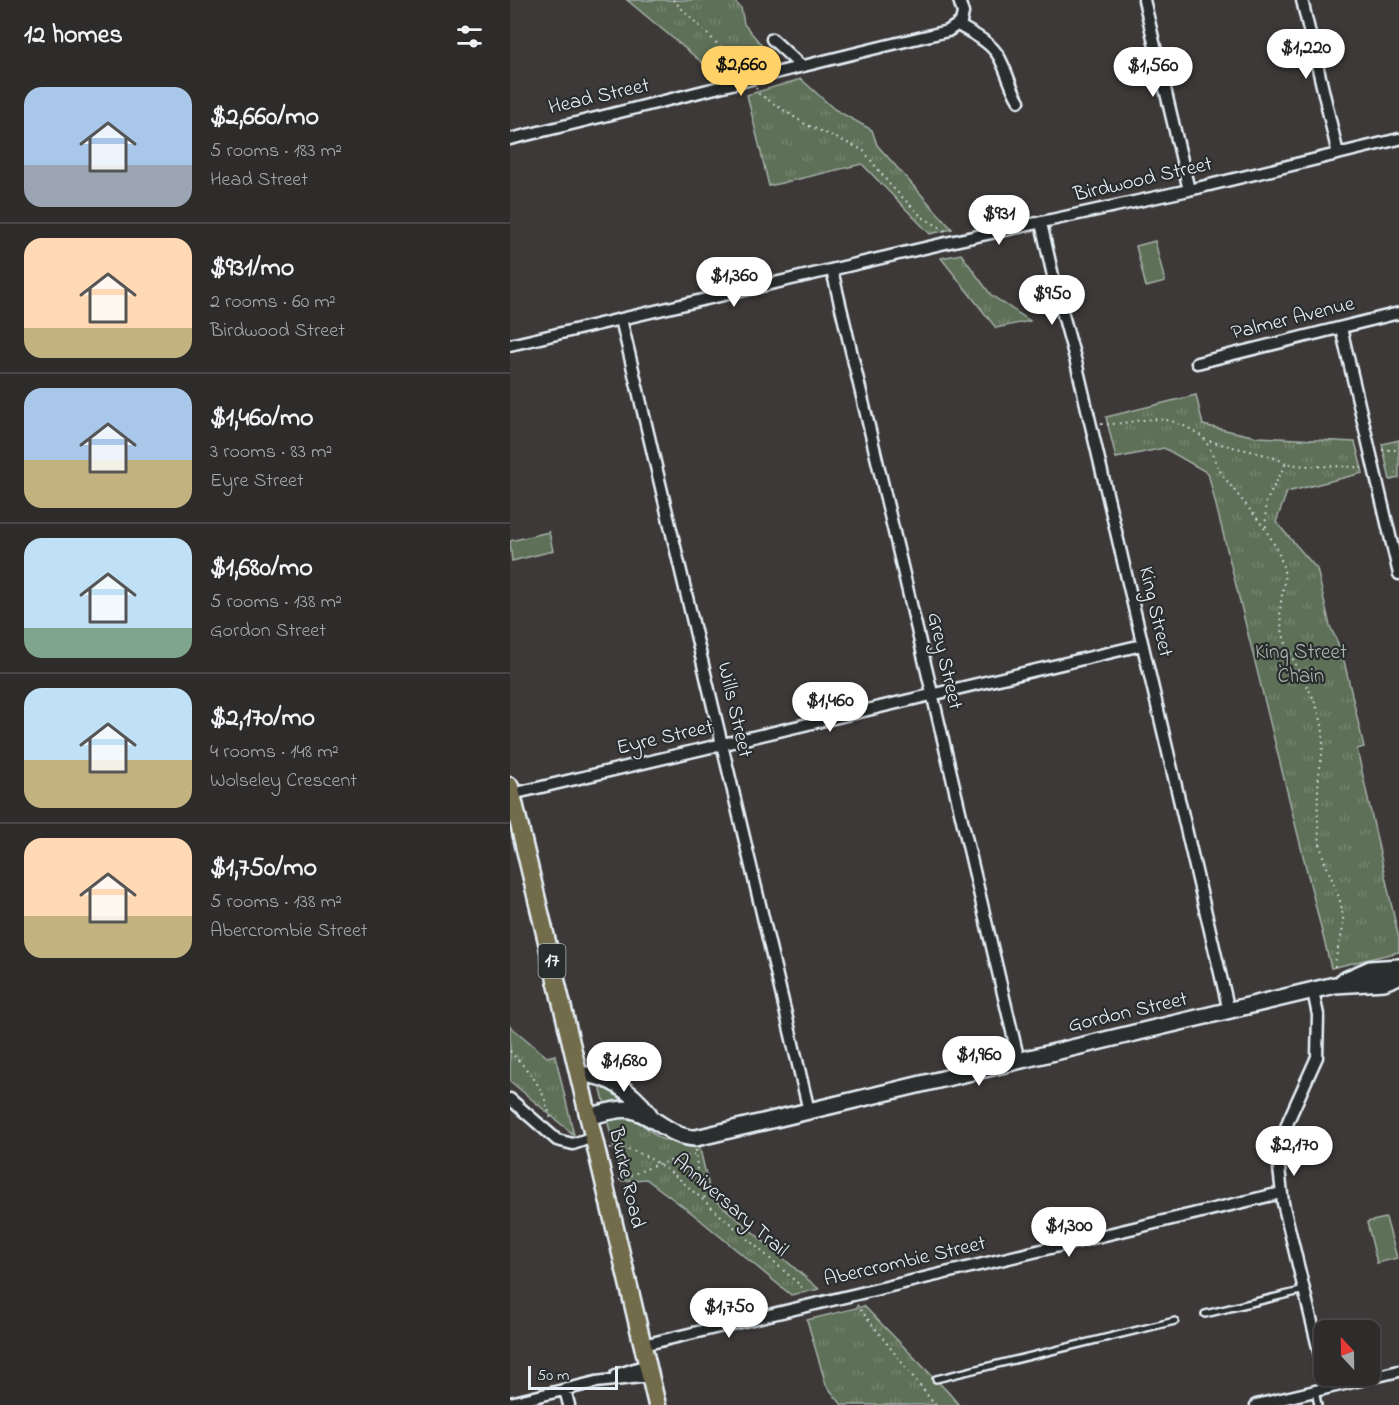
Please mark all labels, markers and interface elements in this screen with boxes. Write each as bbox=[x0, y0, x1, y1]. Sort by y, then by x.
text: 12 homes bbox=[24, 17, 123, 55]
icon: filters bbox=[453, 20, 486, 53]
pin: $1,220 bbox=[1257, 29, 1355, 80]
text: $1,220 bbox=[1281, 34, 1331, 63]
pin: $2,660 bbox=[692, 46, 790, 97]
pin: $1,560 bbox=[1104, 47, 1202, 98]
text: $2,660 bbox=[715, 51, 767, 80]
text: $1,560 bbox=[1128, 52, 1178, 81]
street label: Head Street bbox=[545, 71, 653, 123]
text: $2,660/mo bbox=[210, 99, 319, 137]
icon: home bbox=[72, 111, 144, 183]
text: 5 rooms · 183 m² bbox=[210, 137, 342, 166]
street label: Birdwood Street bbox=[1070, 149, 1215, 211]
text: Head Street bbox=[210, 166, 308, 195]
pin: $931 bbox=[963, 195, 1035, 246]
text: $931 bbox=[983, 200, 1015, 229]
text: $931/mo bbox=[210, 250, 294, 288]
pin: $1,360 bbox=[685, 257, 783, 308]
icon: home bbox=[72, 262, 144, 334]
text: $1,360 bbox=[710, 262, 758, 291]
pin: $950 bbox=[1016, 275, 1088, 326]
text: $950 bbox=[1033, 280, 1071, 309]
text: 2 rooms · 60 m² bbox=[210, 288, 336, 317]
street label: Palmer Avenue bbox=[1228, 289, 1358, 349]
text: Birdwood Street bbox=[210, 317, 345, 346]
text: $1,460/mo bbox=[210, 400, 314, 438]
icon: home bbox=[72, 412, 144, 484]
text: 3 rooms · 83 m² bbox=[210, 438, 332, 467]
text: Eyre Street bbox=[210, 467, 304, 496]
text: $1,680/mo bbox=[210, 550, 313, 588]
icon: home bbox=[72, 562, 144, 634]
street label: King Street bbox=[1128, 564, 1180, 661]
text: 5 rooms · 138 m² bbox=[210, 588, 342, 617]
street label: Grey Street bbox=[916, 609, 970, 713]
text: Gordon Street bbox=[210, 617, 326, 646]
park label: King Street Chain bbox=[1255, 638, 1347, 692]
street label: Wills Street bbox=[708, 659, 760, 761]
pin: $1,460 bbox=[781, 682, 879, 733]
text: $1,460 bbox=[806, 687, 854, 716]
text: $2,170/mo bbox=[210, 700, 315, 738]
icon: home bbox=[72, 712, 144, 784]
street label: Eyre Street bbox=[614, 712, 717, 766]
text: 4 rooms · 148 m² bbox=[210, 738, 339, 767]
text: Wolseley Crescent bbox=[210, 767, 357, 796]
text: $1,750/mo bbox=[210, 850, 317, 888]
icon: home bbox=[72, 862, 144, 934]
text: 5 rooms · 138 m² bbox=[210, 888, 342, 917]
text: Abercrombie Street bbox=[210, 917, 368, 946]
road number: 17 bbox=[538, 944, 566, 978]
street label: Gordon Street bbox=[1065, 985, 1191, 1041]
pin: $1,960 bbox=[930, 1036, 1028, 1087]
text: $1,960 bbox=[956, 1041, 1002, 1070]
pin: $1,680 bbox=[575, 1042, 673, 1093]
text: $1,680 bbox=[601, 1047, 647, 1076]
street label: Burke Road bbox=[600, 1124, 652, 1231]
pin: $2,170 bbox=[1245, 1126, 1343, 1177]
text: $2,170 bbox=[1270, 1131, 1318, 1160]
street label: Anniversary Trail bbox=[664, 1147, 794, 1266]
pin: $1,300 bbox=[1020, 1207, 1118, 1258]
text: $1,300 bbox=[1045, 1212, 1093, 1241]
street label: Abercrombie Street bbox=[821, 1229, 989, 1295]
pin: $1,750 bbox=[680, 1288, 778, 1339]
text: $1,750 bbox=[704, 1293, 754, 1322]
north arrow bbox=[1314, 1320, 1380, 1386]
map controls bbox=[1314, 1320, 1380, 1386]
scale bar bbox=[528, 1363, 618, 1390]
text: 50 m bbox=[537, 1364, 569, 1388]

